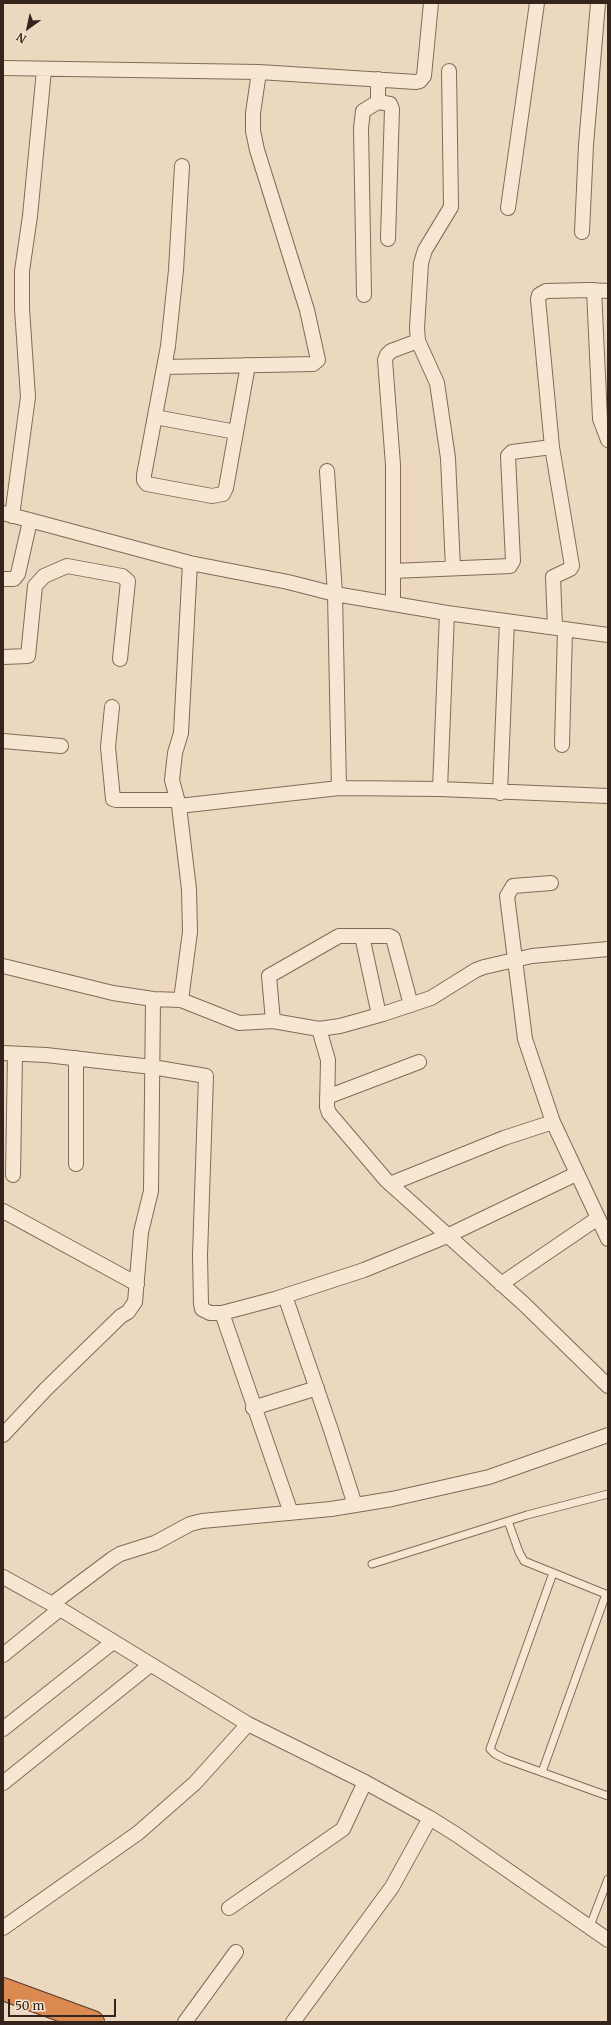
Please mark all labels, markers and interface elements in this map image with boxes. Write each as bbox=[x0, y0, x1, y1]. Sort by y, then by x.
north arrow bbox=[8, 8, 48, 48]
text: N bbox=[14, 30, 29, 46]
scale bar bbox=[10, 1991, 118, 2017]
text: 50 m bbox=[15, 1998, 44, 2013]

